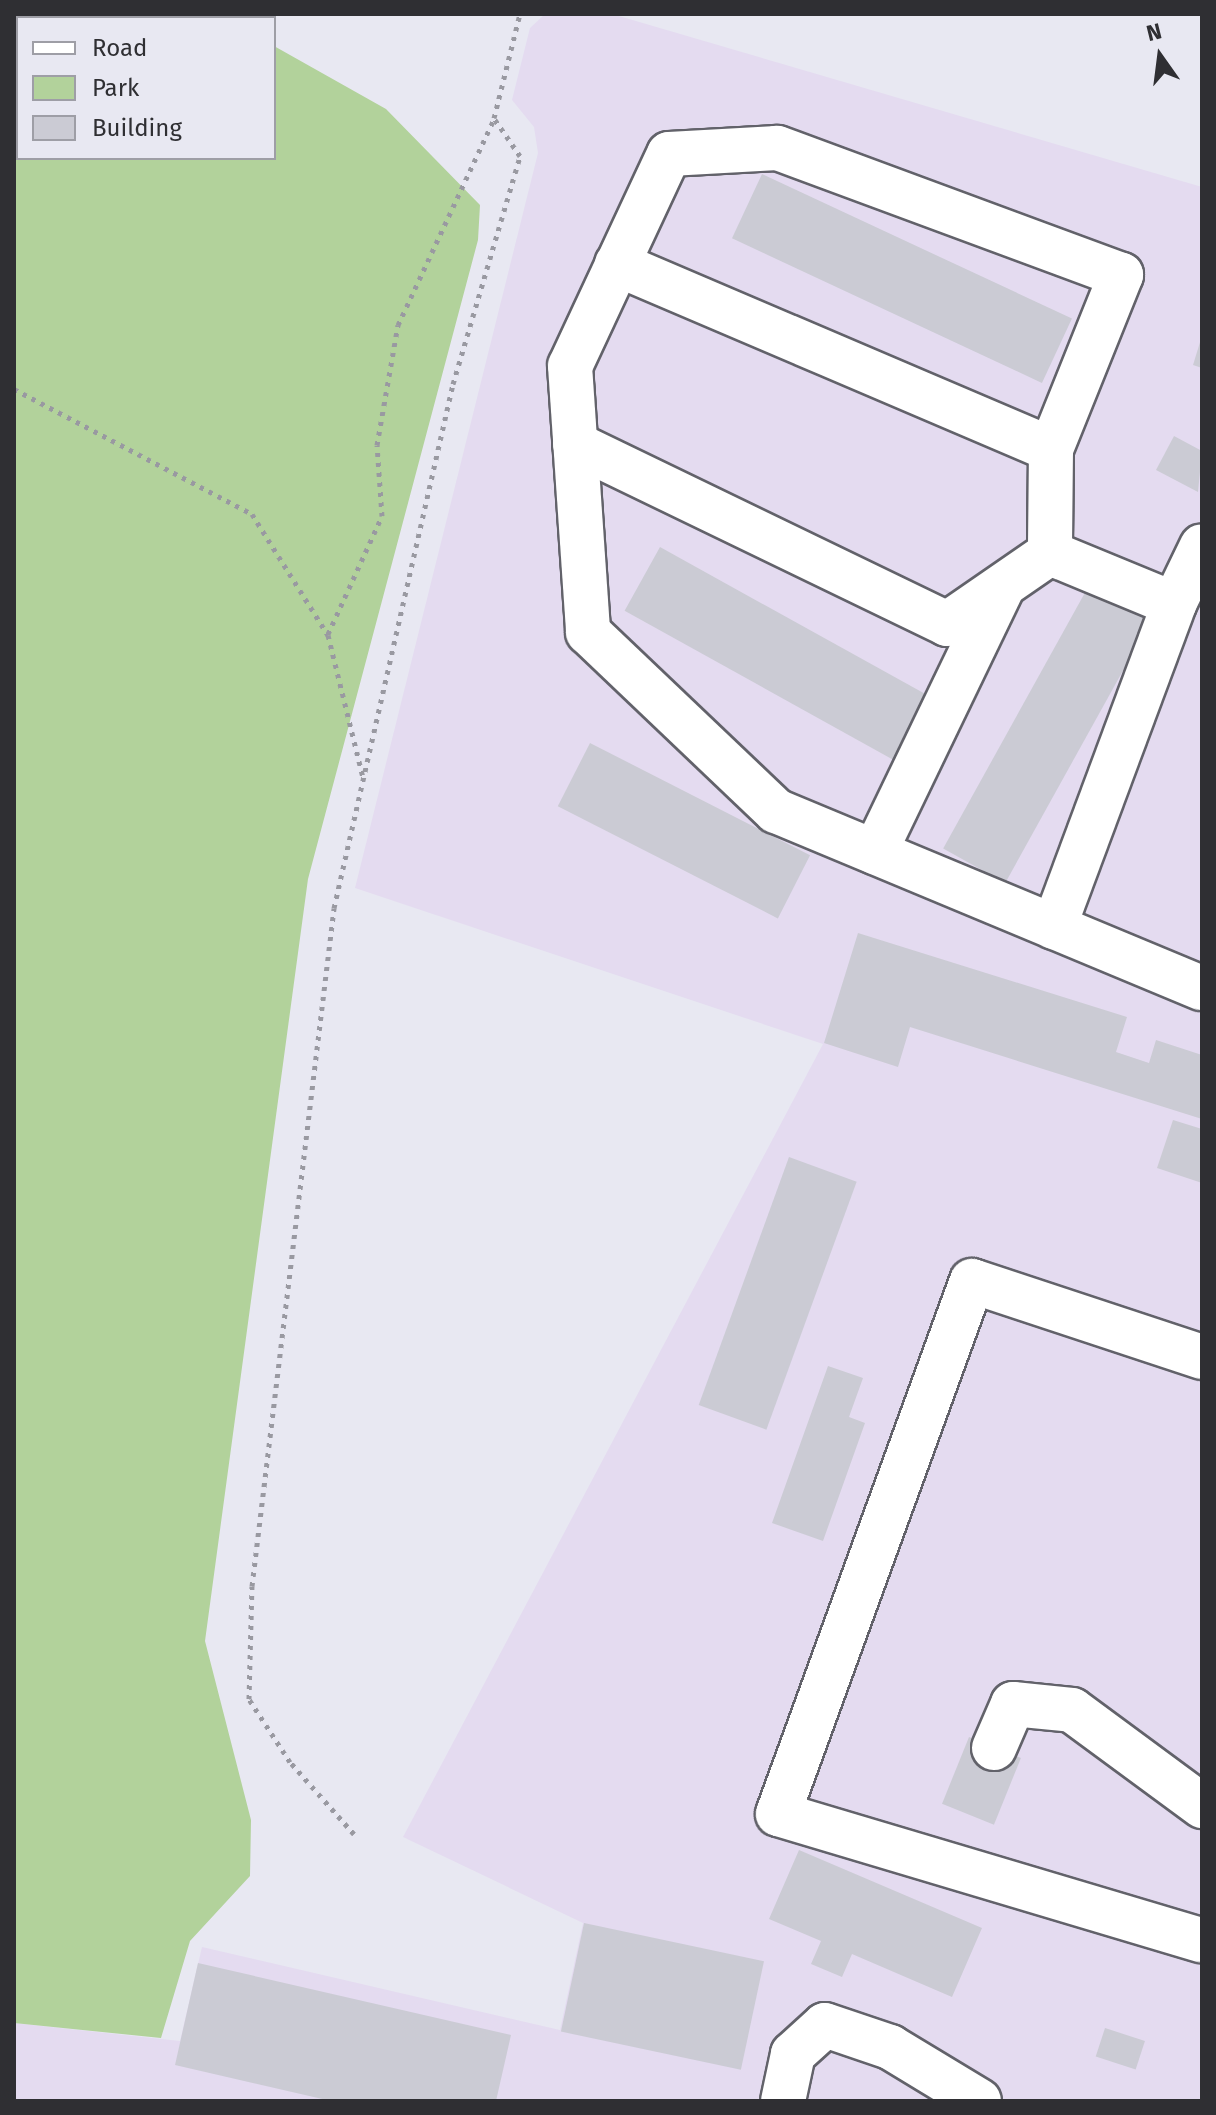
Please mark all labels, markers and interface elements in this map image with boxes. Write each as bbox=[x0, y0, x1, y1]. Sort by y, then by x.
legend bbox=[16, 16, 276, 160]
north arrow bbox=[1120, 16, 1200, 96]
text: N bbox=[1144, 17, 1164, 47]
text: Road bbox=[92, 34, 147, 62]
text: Park bbox=[92, 74, 139, 102]
text: Building bbox=[92, 114, 182, 142]

